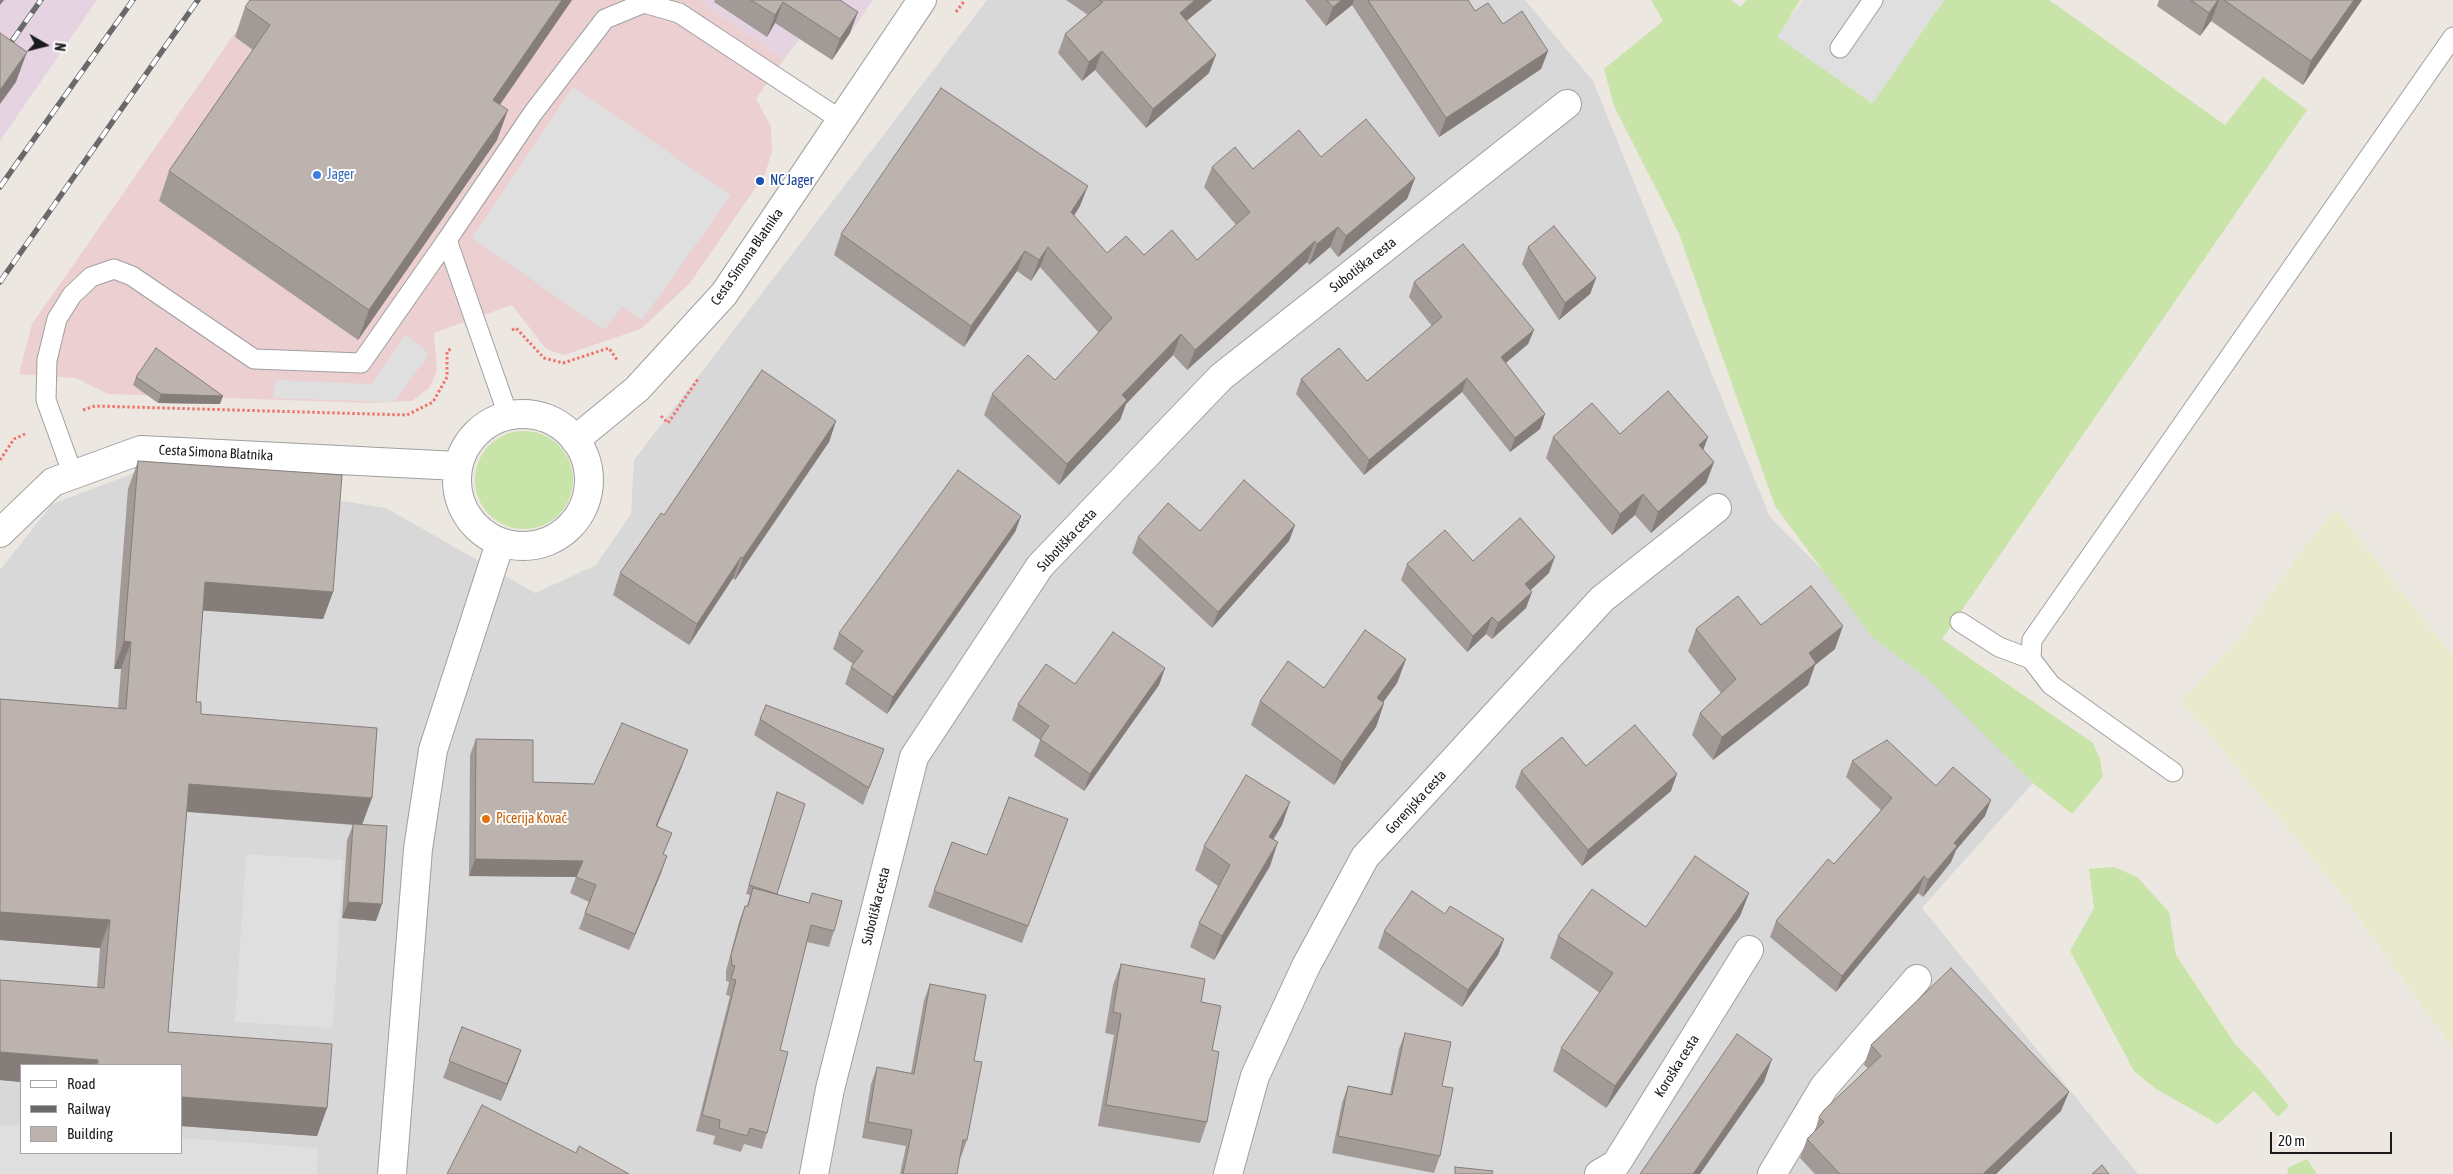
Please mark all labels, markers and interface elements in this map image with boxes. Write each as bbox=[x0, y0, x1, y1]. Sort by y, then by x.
north arrow bbox=[20, 20, 70, 70]
text: N bbox=[51, 42, 68, 52]
place label: Jager bbox=[327, 167, 354, 183]
marker: Jager bbox=[311, 169, 323, 181]
place label: NC Jager bbox=[770, 173, 814, 189]
marker: NC Jager bbox=[754, 175, 766, 187]
street label: Cesta Simona Blatnika bbox=[707, 205, 787, 309]
street label: Subotiška cesta bbox=[1326, 234, 1400, 296]
street label: Cesta Simona Blatnika bbox=[158, 442, 274, 464]
street label: Subotiška cesta bbox=[1034, 505, 1100, 575]
street label: Gorenjska cesta bbox=[1382, 767, 1450, 837]
place label: Picerija Kovač bbox=[496, 811, 567, 827]
marker: Picerija Kovač bbox=[480, 813, 492, 825]
street label: Subotiška cesta bbox=[858, 865, 894, 947]
street label: Koroška cesta bbox=[1651, 1032, 1703, 1100]
legend bbox=[20, 1064, 182, 1154]
text: Road bbox=[67, 1075, 96, 1092]
text: Railway bbox=[67, 1100, 111, 1117]
scale bar bbox=[2273, 1122, 2396, 1154]
text: Building bbox=[67, 1125, 113, 1142]
text: 20 m bbox=[2278, 1132, 2305, 1149]

